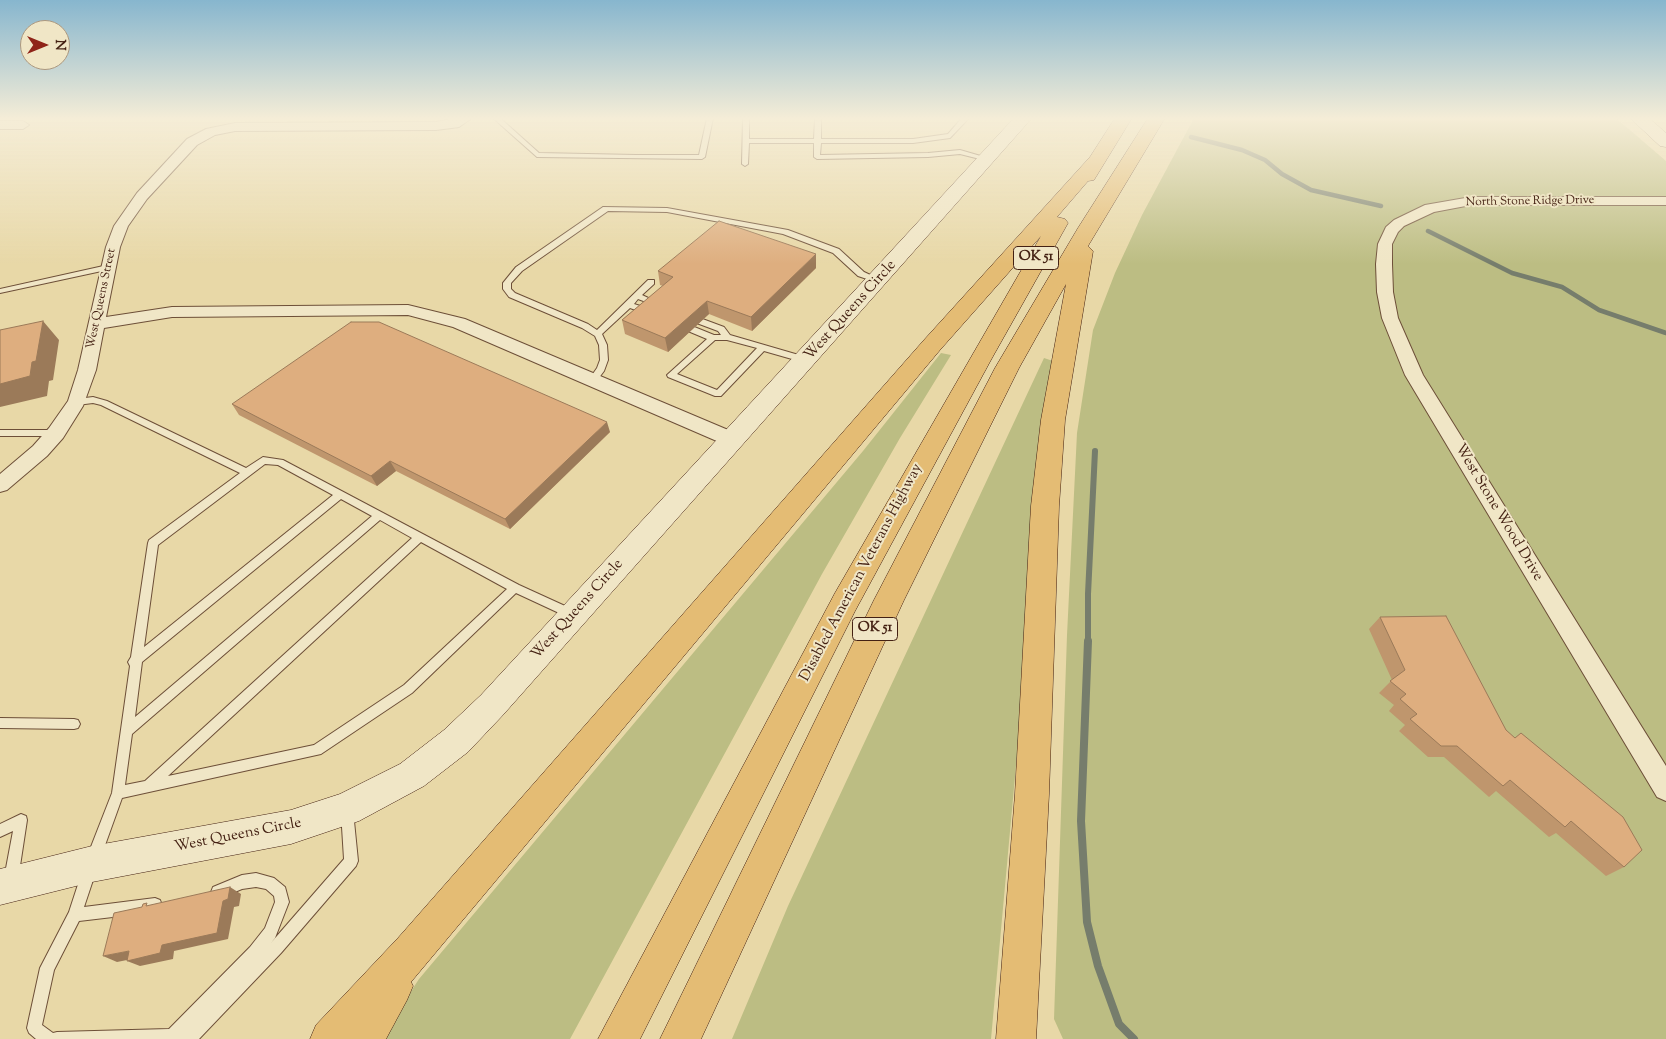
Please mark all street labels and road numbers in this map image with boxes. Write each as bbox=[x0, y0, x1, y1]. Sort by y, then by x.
street label: North Stone Ridge Drive bbox=[1466, 194, 1594, 210]
street label: West Queens Street bbox=[84, 247, 120, 351]
road number: OK 51 bbox=[1014, 247, 1058, 270]
street label: West Queens Circle bbox=[801, 257, 901, 365]
street label: West Stone Wood Drive bbox=[1450, 441, 1546, 585]
street label: Disabled American Veterans Highway bbox=[797, 461, 927, 685]
street label: West Queens Circle bbox=[528, 556, 628, 664]
road number: OK 51 bbox=[852, 618, 898, 640]
street label: West Queens Circle bbox=[173, 815, 303, 857]

